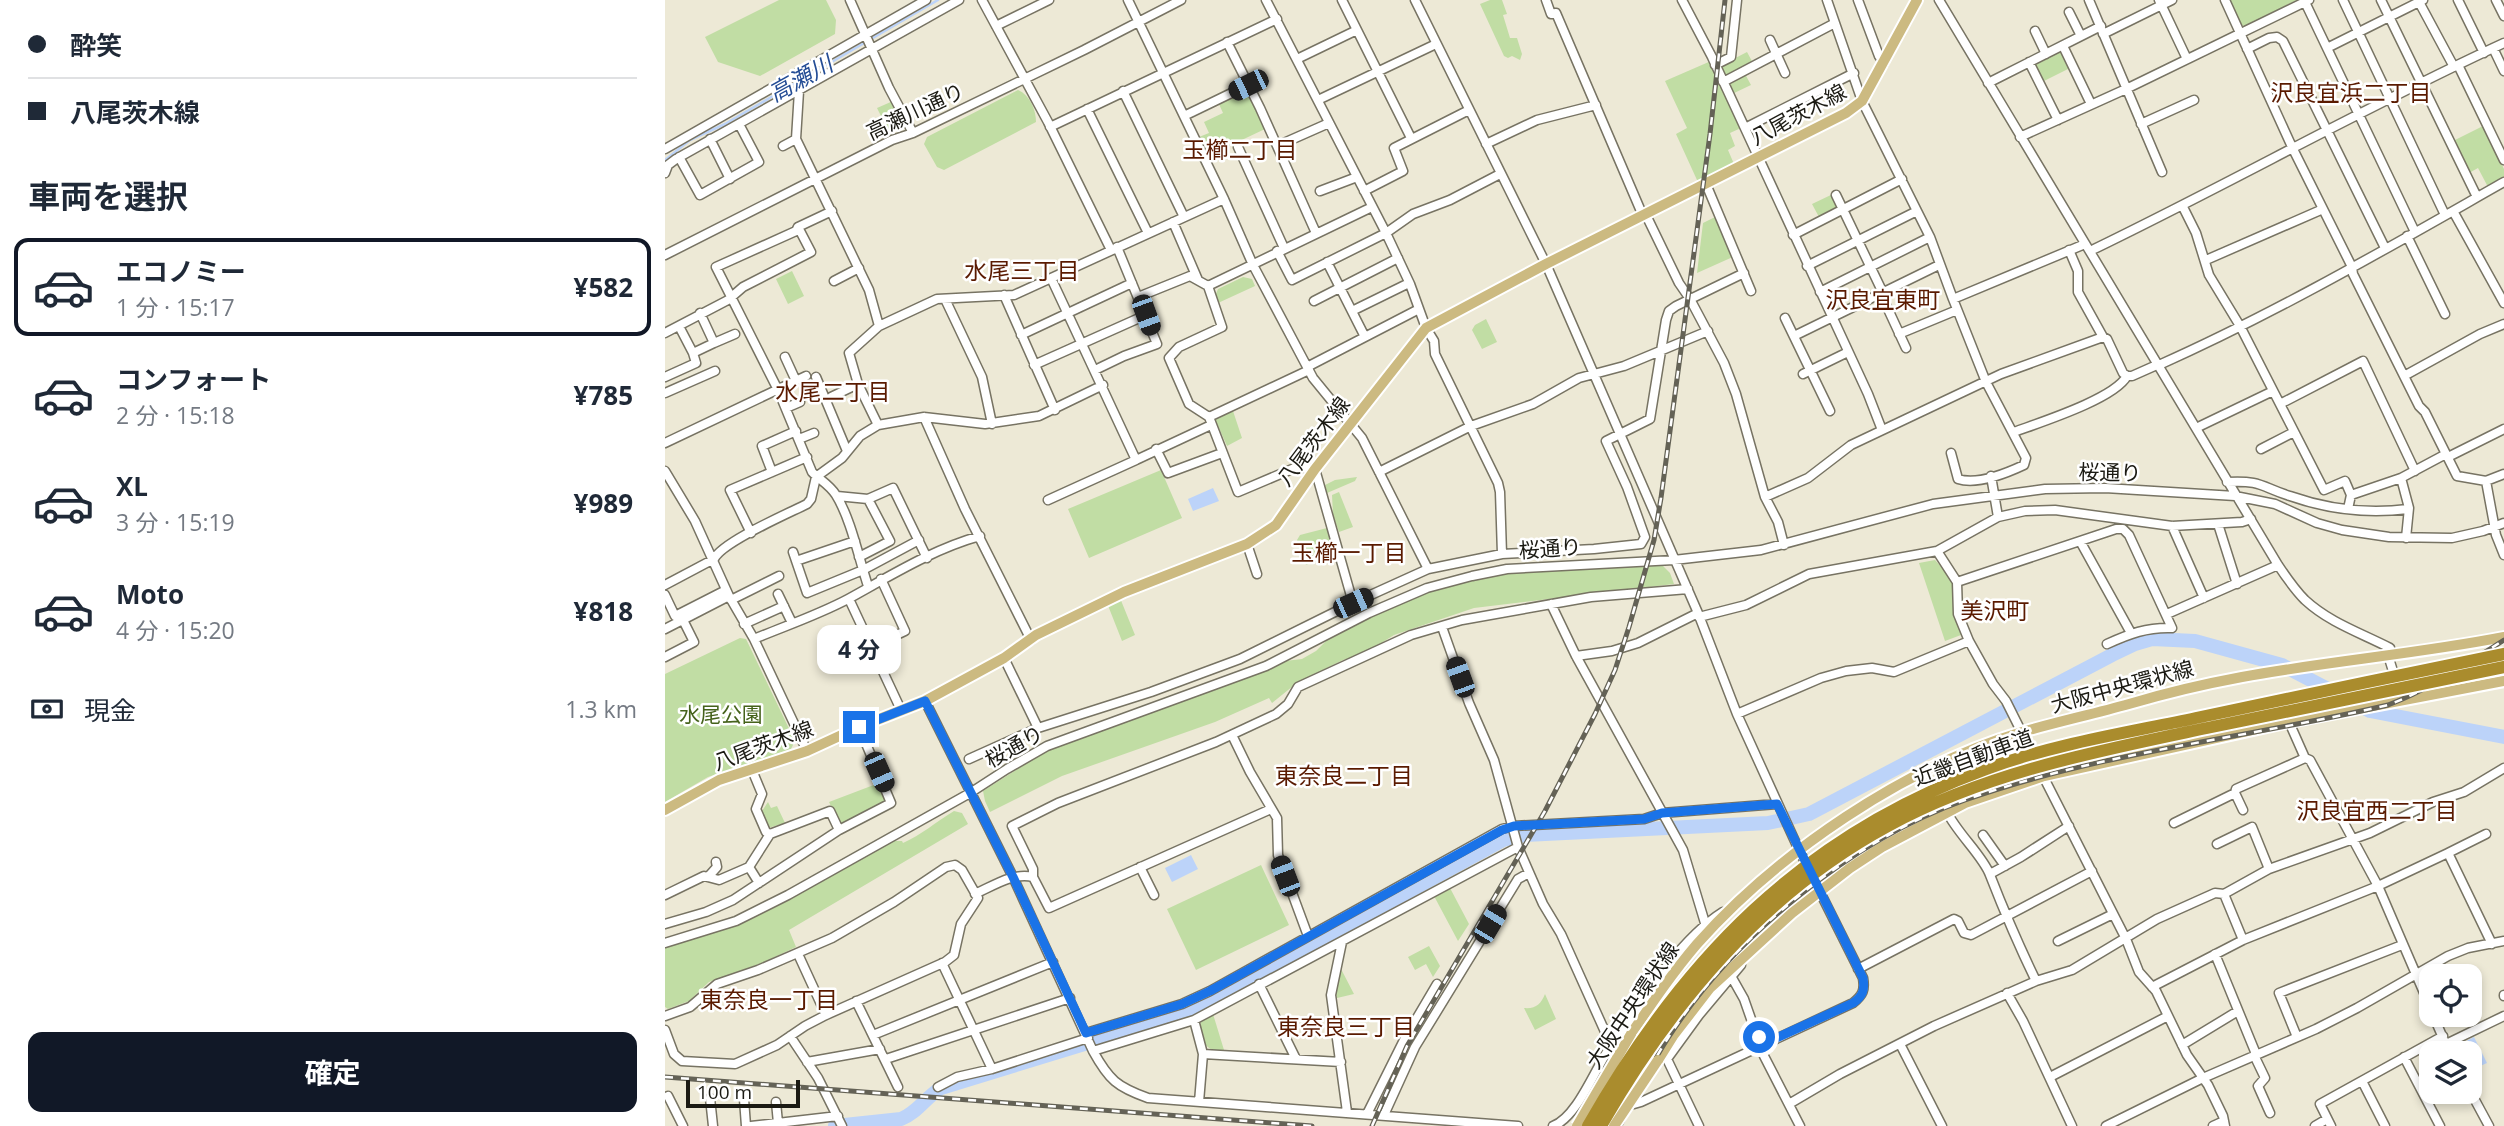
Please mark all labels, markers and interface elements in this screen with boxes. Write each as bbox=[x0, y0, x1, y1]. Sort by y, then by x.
text: 酔笑 bbox=[70, 27, 122, 63]
water label: 高瀬川 bbox=[762, 46, 841, 109]
car bbox=[1225, 66, 1272, 104]
street label: 高瀬川通り bbox=[862, 76, 968, 146]
district label: 沢良宜浜二丁目 bbox=[2271, 76, 2432, 108]
street label: 八尾茨木線 bbox=[1745, 77, 1851, 151]
text: 八尾茨木線 bbox=[70, 94, 200, 130]
district label: 玉櫛二丁目 bbox=[1183, 133, 1298, 165]
text: 車両を選択 bbox=[28, 174, 188, 217]
text: エコノミー bbox=[116, 253, 246, 289]
district label: 水尾三丁目 bbox=[965, 254, 1080, 286]
icon: car bbox=[32, 256, 95, 319]
text: ¥582 bbox=[574, 269, 633, 305]
district label: 沢良宜東町 bbox=[1826, 283, 1941, 315]
text: 1 分 · 15:17 bbox=[116, 291, 235, 323]
car bbox=[1129, 292, 1164, 338]
text: コンフォート bbox=[116, 361, 271, 397]
icon: car bbox=[32, 364, 95, 427]
district label: 水尾二丁目 bbox=[776, 375, 891, 407]
text: ¥785 bbox=[574, 377, 633, 413]
street label: 八尾茨木線 bbox=[1270, 391, 1356, 491]
text: 2 分 · 15:18 bbox=[116, 399, 235, 431]
street label: 桜通り bbox=[2078, 457, 2142, 487]
text: XL bbox=[116, 468, 148, 504]
icon: car bbox=[32, 472, 95, 535]
text: ¥989 bbox=[574, 485, 633, 521]
text: 3 分 · 15:19 bbox=[116, 506, 235, 538]
street label: 桜通り bbox=[1518, 532, 1582, 564]
district label: 玉櫛一丁目 bbox=[1292, 536, 1407, 568]
text: Moto bbox=[116, 576, 184, 612]
icon: car bbox=[32, 580, 95, 643]
car bbox=[1330, 585, 1377, 621]
text: ¥818 bbox=[574, 593, 633, 629]
district label: 美沢町 bbox=[1961, 594, 2030, 626]
text: 4 分 · 15:20 bbox=[116, 614, 235, 646]
callout: 4 分 bbox=[817, 626, 901, 674]
text: 4 分 bbox=[838, 633, 880, 665]
street label: 大阪中央環状線 bbox=[2047, 653, 2197, 719]
car bbox=[1443, 654, 1478, 700]
icon: cash bbox=[28, 690, 66, 728]
text: 現金 bbox=[84, 692, 136, 728]
text: 1.3 km bbox=[565, 693, 637, 725]
park label: 水尾公園 bbox=[679, 700, 763, 728]
route end bbox=[843, 711, 875, 743]
street label: 八尾茨木線 bbox=[709, 714, 817, 776]
street label: 桜通り bbox=[980, 718, 1048, 774]
street label: 近畿自動車道 bbox=[1909, 722, 2037, 792]
car bbox=[861, 749, 898, 795]
district label: 東奈良二丁目 bbox=[1275, 759, 1413, 791]
district label: 沢良宜西二丁目 bbox=[2297, 794, 2458, 826]
car bbox=[1268, 853, 1303, 899]
car bbox=[1471, 901, 1510, 947]
street label: 大阪中央環状線 bbox=[1579, 936, 1685, 1074]
map controls bbox=[2419, 964, 2482, 1104]
button: locate bbox=[2419, 964, 2482, 1027]
district label: 東奈良一丁目 bbox=[700, 983, 838, 1015]
district label: 東奈良三丁目 bbox=[1277, 1010, 1415, 1042]
route start bbox=[1743, 1021, 1775, 1053]
button: 確定 bbox=[28, 1032, 637, 1112]
button: layers bbox=[2419, 1041, 2482, 1104]
scale bar bbox=[686, 1077, 800, 1109]
text: 100 m bbox=[697, 1079, 752, 1105]

